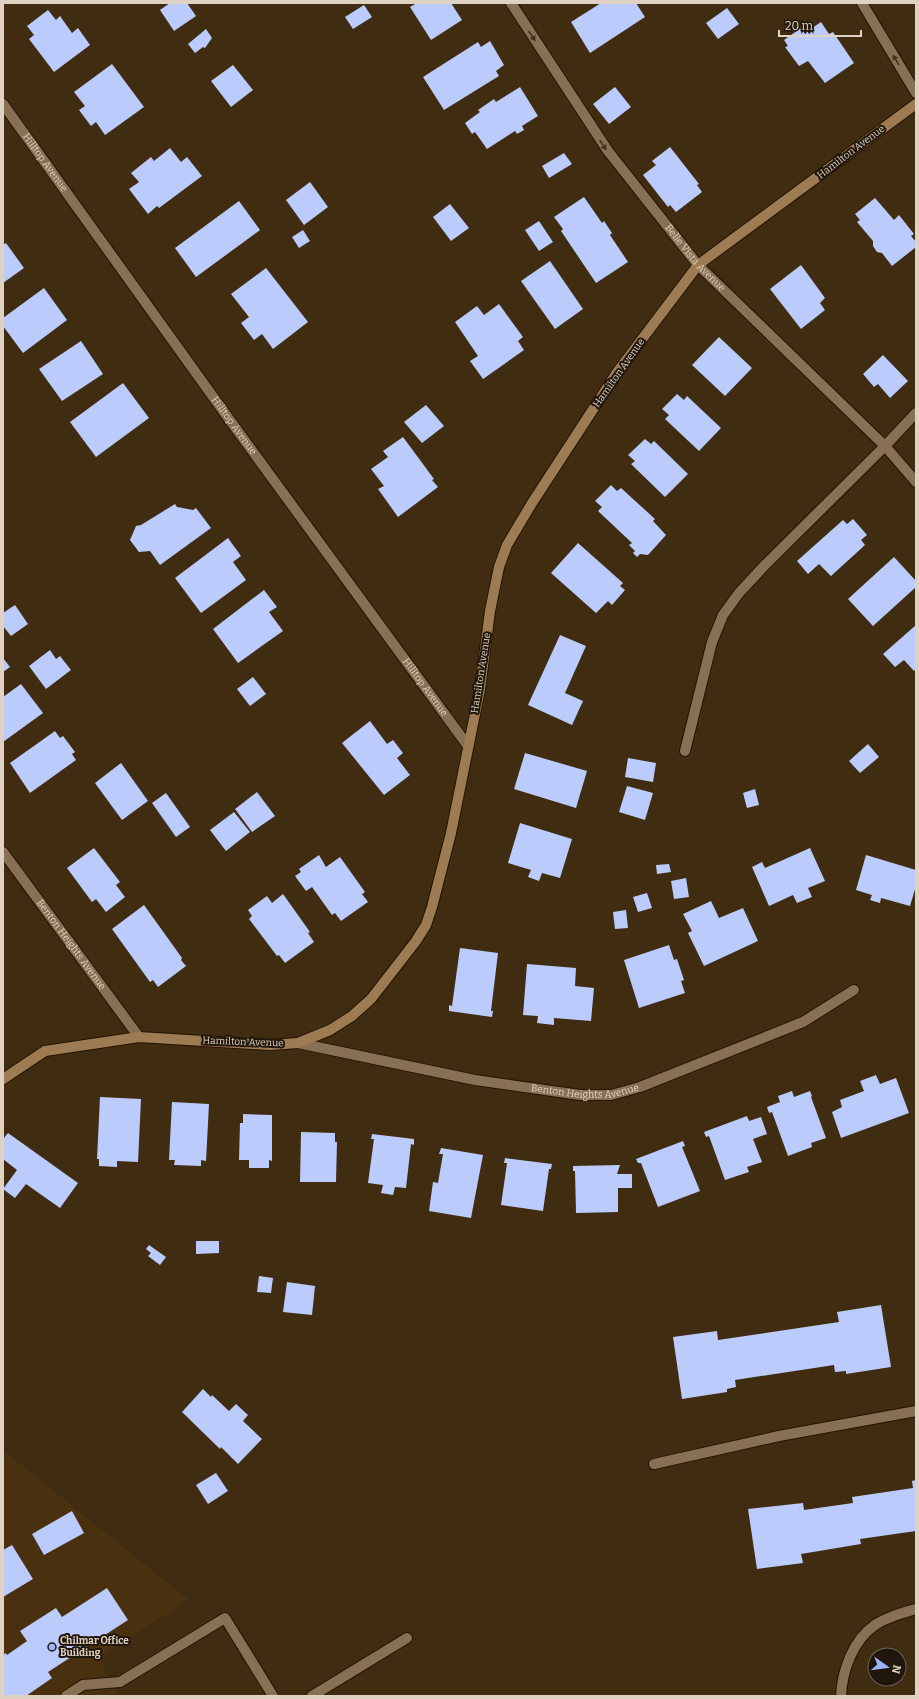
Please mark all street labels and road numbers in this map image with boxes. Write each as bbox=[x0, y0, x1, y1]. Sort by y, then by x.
street label: Hamilton Avenue bbox=[815, 123, 887, 181]
street label: Hilltop Avenue bbox=[20, 131, 70, 194]
street label: Belle Vista Avenue bbox=[662, 222, 728, 294]
street label: Hamilton Avenue bbox=[591, 336, 647, 410]
street label: Hilltop Avenue bbox=[209, 394, 259, 457]
street label: Hamilton Avenue bbox=[469, 632, 493, 714]
street label: Hilltop Avenue bbox=[400, 656, 450, 719]
street label: Benton Heights Avenue bbox=[34, 897, 108, 992]
street label: Hamilton Avenue bbox=[202, 1035, 284, 1049]
street label: Benton Heights Avenue bbox=[530, 1082, 640, 1101]

